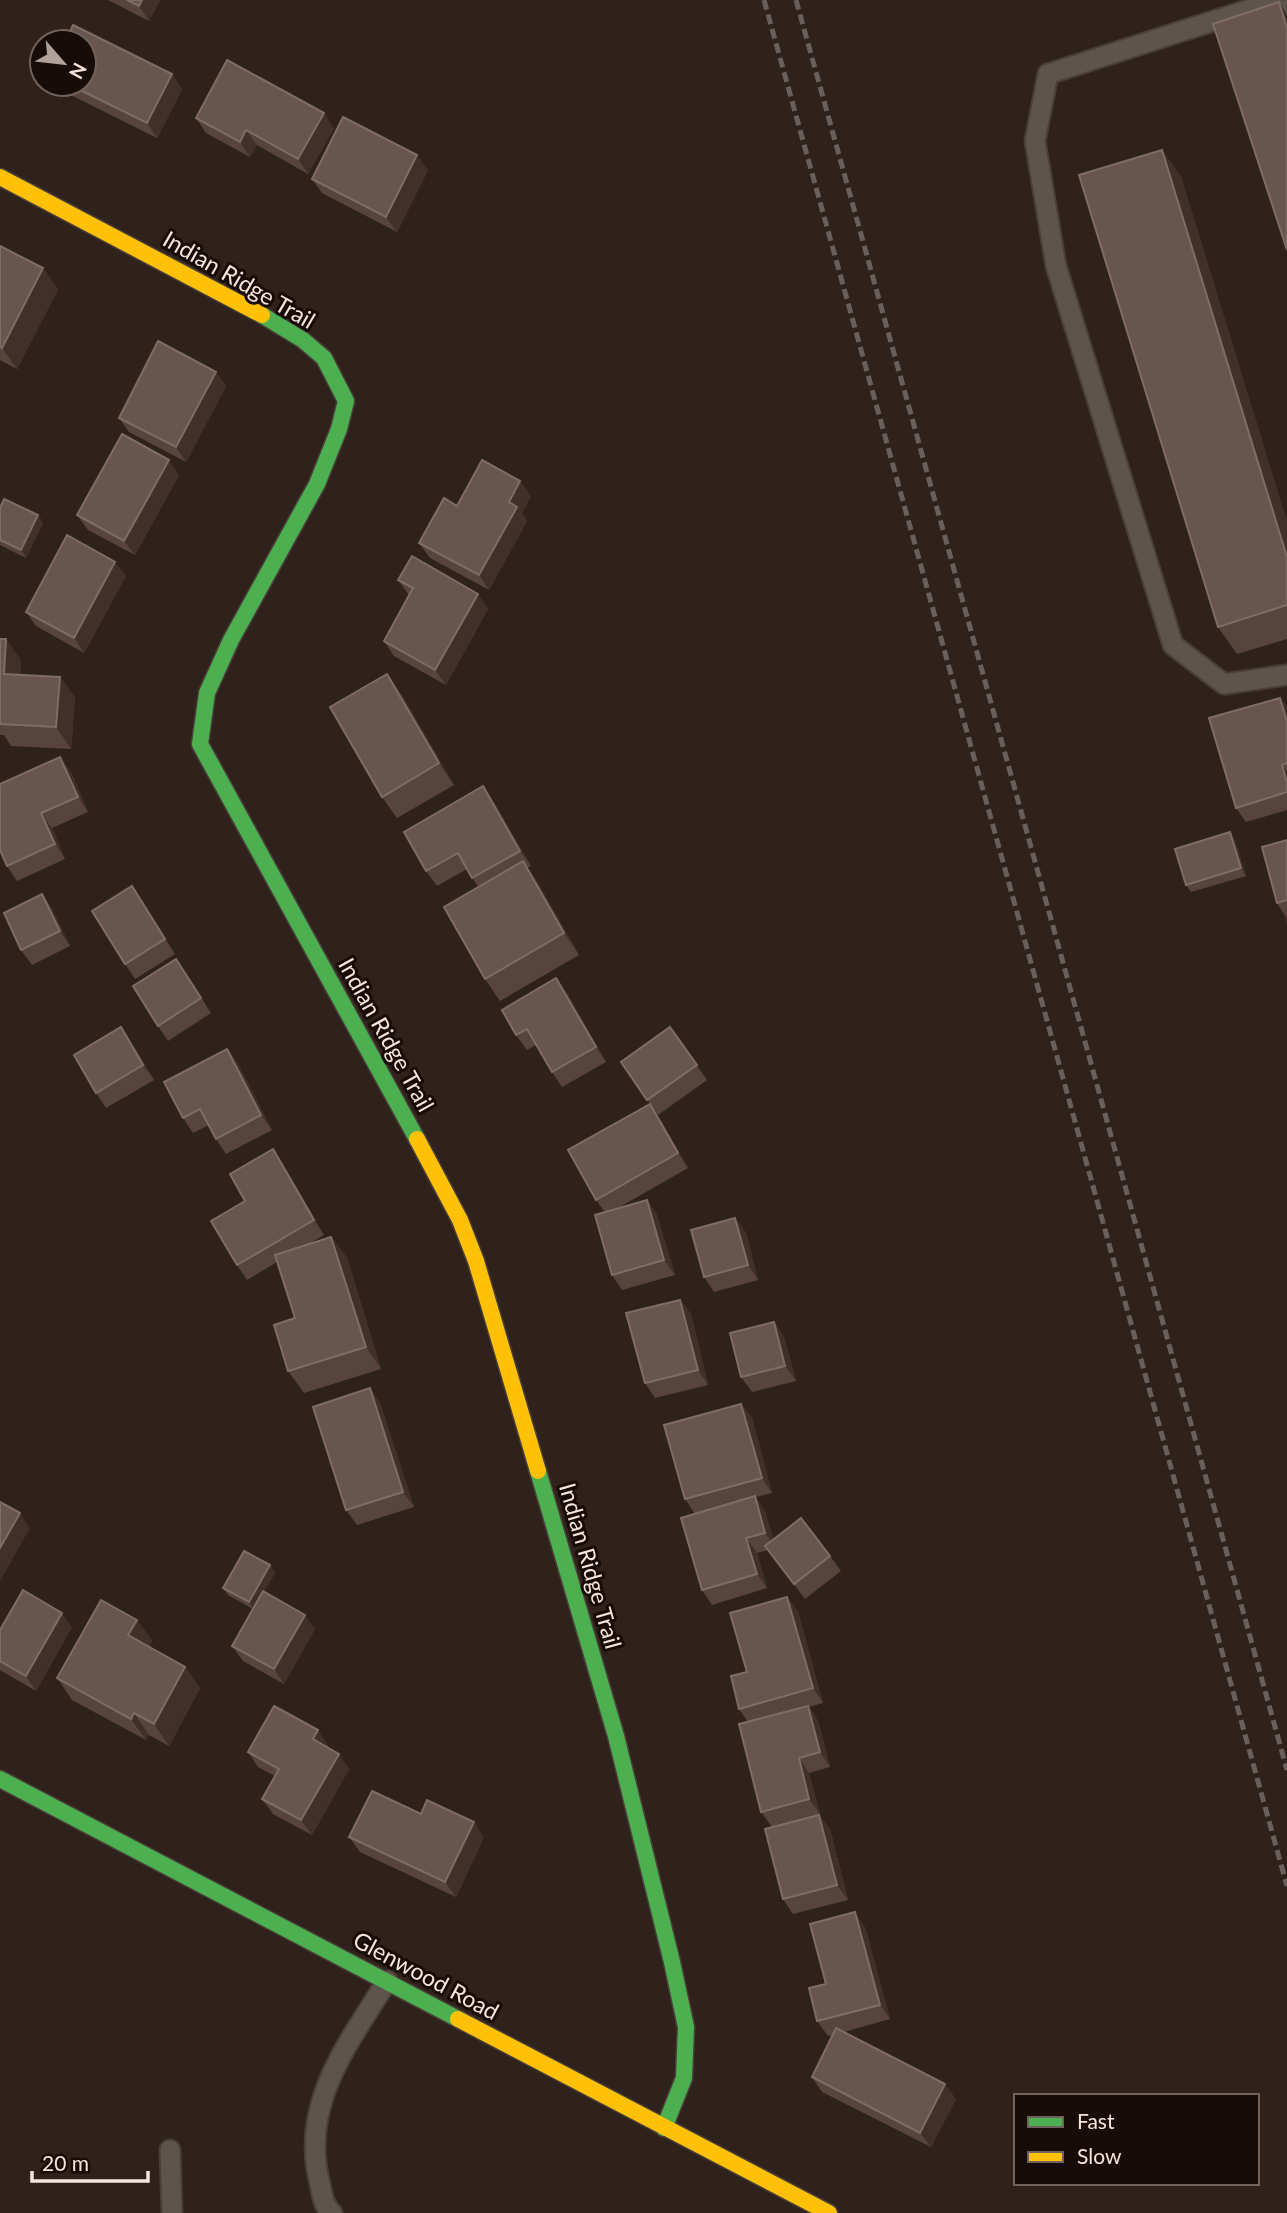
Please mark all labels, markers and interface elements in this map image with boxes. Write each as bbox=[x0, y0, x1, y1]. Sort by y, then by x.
north arrow bbox=[28, 28, 98, 98]
text: N bbox=[65, 59, 92, 83]
street label: Indian Ridge Trail bbox=[158, 224, 321, 334]
street label: Indian Ridge Trail bbox=[333, 953, 441, 1116]
street label: Indian Ridge Trail bbox=[554, 1480, 628, 1652]
street label: Glenwood Road bbox=[349, 1925, 504, 2025]
legend bbox=[1014, 2094, 1259, 2185]
text: Fast bbox=[1077, 2108, 1115, 2133]
scale bar bbox=[32, 2140, 147, 2184]
text: Slow bbox=[1077, 2143, 1122, 2168]
text: 20 m bbox=[42, 2150, 89, 2175]

